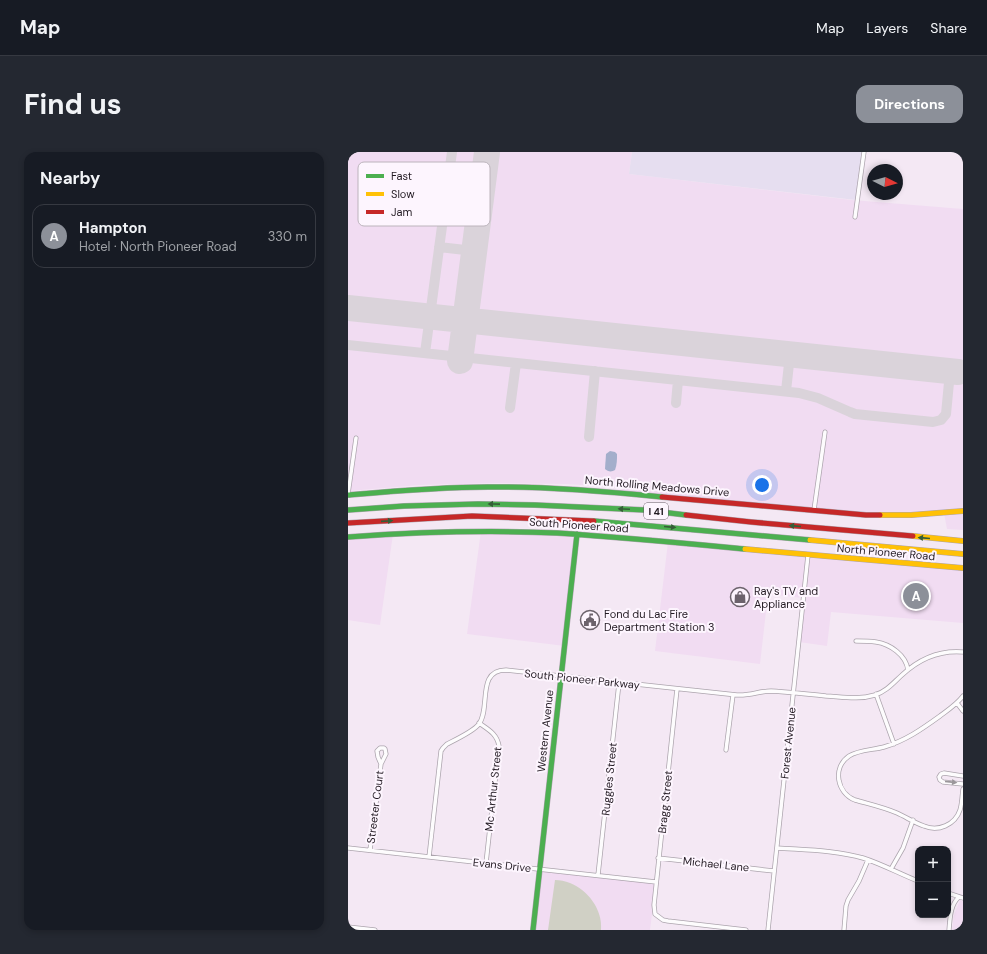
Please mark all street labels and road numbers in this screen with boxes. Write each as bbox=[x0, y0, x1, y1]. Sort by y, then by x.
street label: North Rolling Meadows Drive bbox=[584, 473, 730, 499]
road number: I 41 bbox=[644, 503, 668, 519]
street label: South Pioneer Road bbox=[529, 515, 629, 535]
street label: North Pioneer Road bbox=[836, 541, 936, 563]
street label: South Pioneer Parkway bbox=[524, 666, 640, 692]
street label: Western Avenue bbox=[534, 689, 556, 773]
street label: Forest Avenue bbox=[777, 706, 799, 780]
street label: Ruggles Street bbox=[598, 742, 620, 816]
street label: Mc Arthur Street bbox=[482, 746, 504, 832]
street label: Streeter Court bbox=[364, 770, 386, 844]
street label: Bragg Street bbox=[655, 770, 675, 834]
street label: Michael Lane bbox=[682, 854, 750, 874]
street label: Evans Drive bbox=[472, 855, 532, 875]

